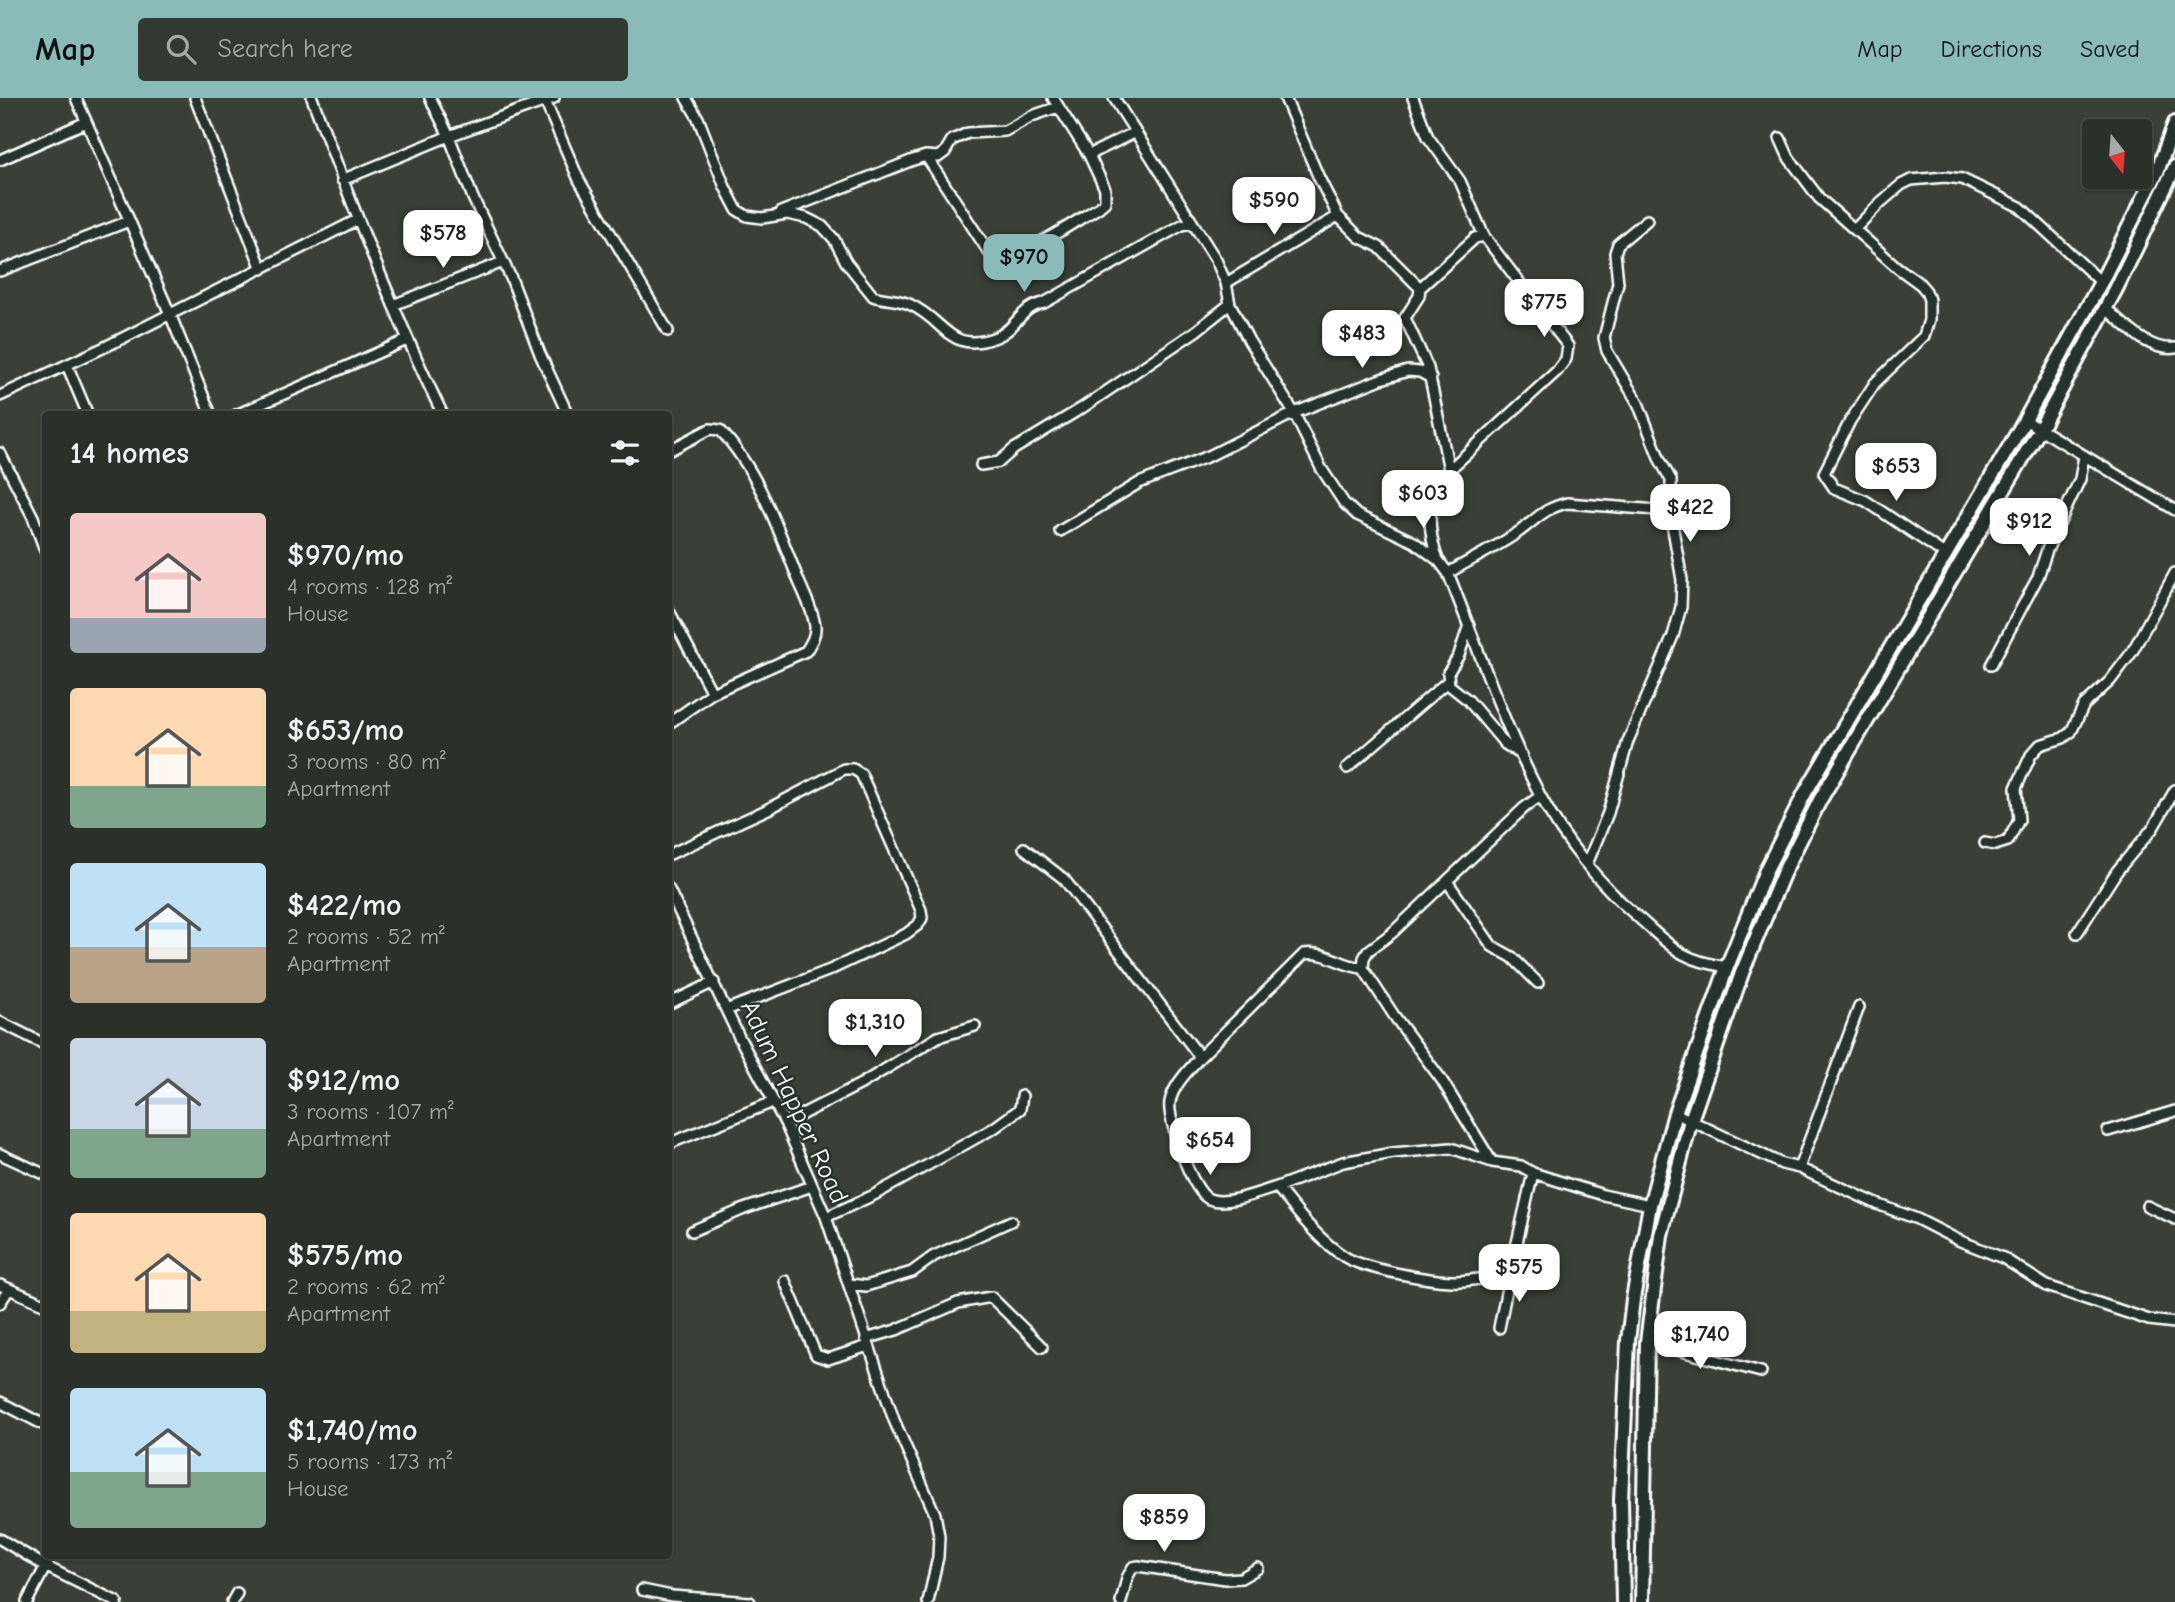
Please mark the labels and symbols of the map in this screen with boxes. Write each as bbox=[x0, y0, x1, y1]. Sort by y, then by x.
north arrow bbox=[2082, 119, 2152, 189]
pin: $590 bbox=[1233, 178, 1315, 237]
pin: $578 bbox=[402, 211, 484, 270]
pin: $970 bbox=[983, 234, 1065, 294]
pin: $775 bbox=[1503, 280, 1585, 339]
pin: $483 bbox=[1321, 310, 1403, 370]
pin: $653 bbox=[1855, 444, 1937, 503]
pin: $603 bbox=[1382, 470, 1464, 530]
pin: $422 bbox=[1649, 484, 1731, 544]
pin: $912 bbox=[1988, 498, 2070, 558]
street label: Adum Happer Road bbox=[734, 996, 854, 1208]
pin: $1,310 bbox=[818, 1000, 932, 1059]
pin: $654 bbox=[1169, 1118, 1251, 1177]
pin: $575 bbox=[1478, 1244, 1560, 1304]
pin: $1,740 bbox=[1643, 1312, 1757, 1371]
pin: $859 bbox=[1123, 1494, 1205, 1554]

